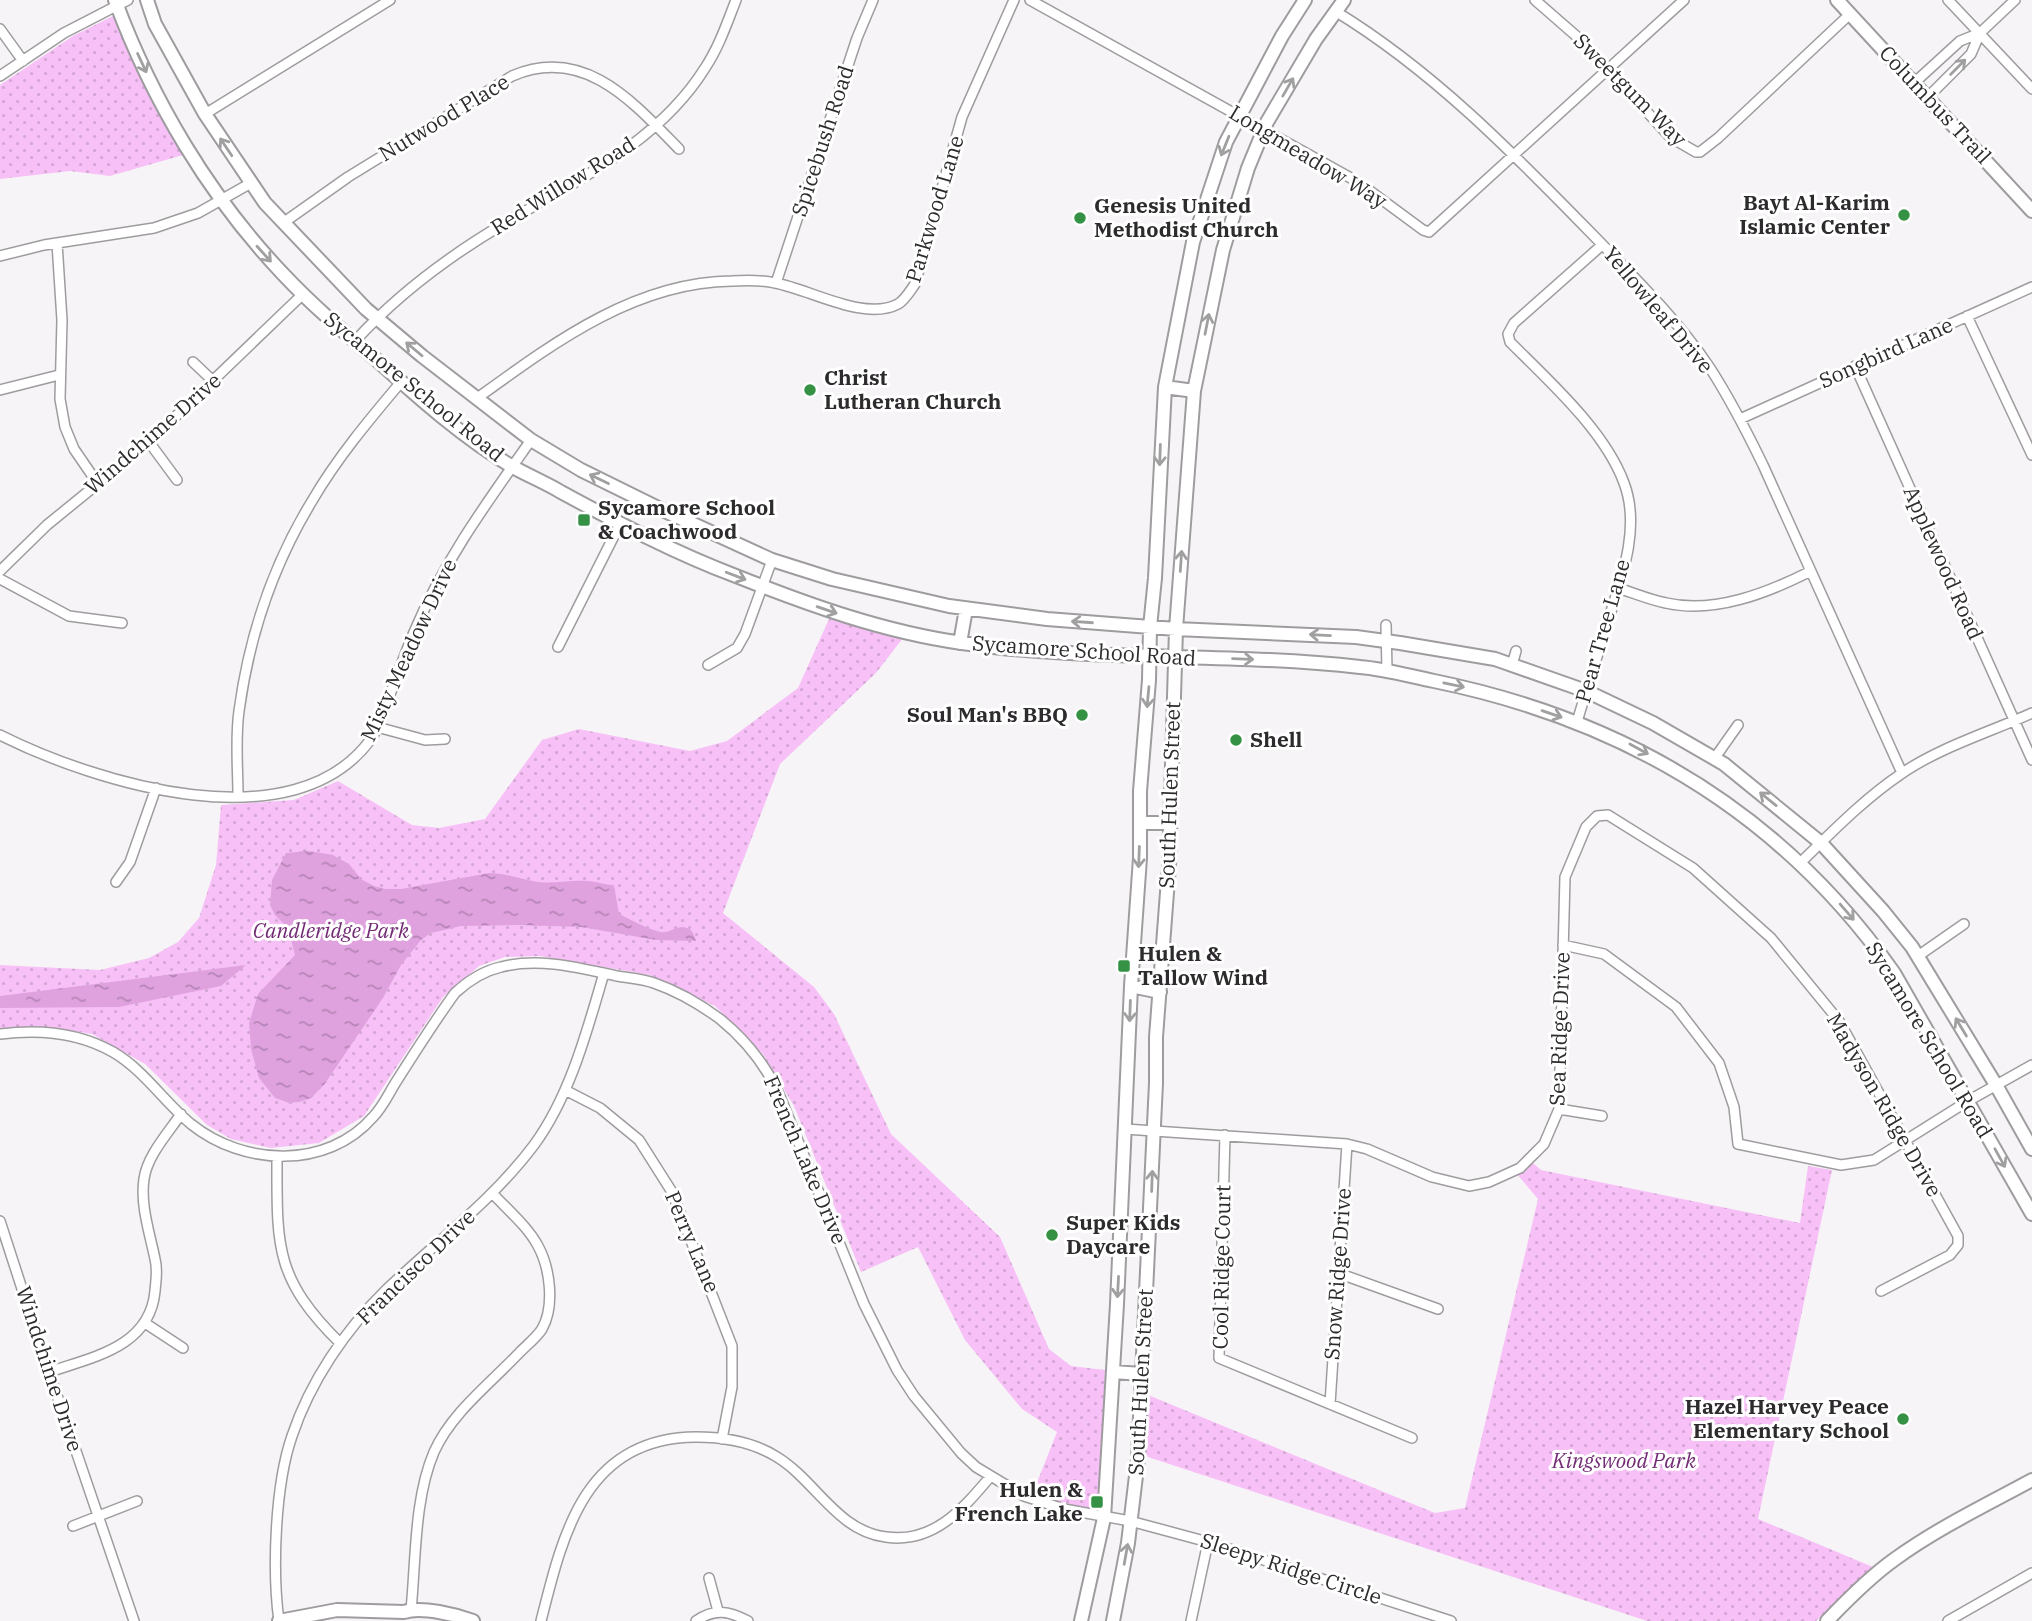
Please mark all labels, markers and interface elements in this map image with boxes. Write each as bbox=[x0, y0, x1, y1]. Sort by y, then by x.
street label: Sweetgum Way bbox=[1568, 27, 1694, 152]
street label: Columbus Trail bbox=[1874, 39, 1998, 170]
one-way arrow bbox=[135, 52, 149, 73]
one-way arrow bbox=[1949, 59, 1966, 76]
street label: Spicebush Road bbox=[784, 61, 860, 220]
street label: Nutwood Place bbox=[373, 67, 514, 167]
one-way arrow bbox=[1281, 77, 1295, 97]
street label: Longmeadow Way bbox=[1224, 98, 1393, 215]
street label: Red Willow Road bbox=[485, 129, 640, 241]
street label: Parkwood Lane bbox=[898, 132, 970, 286]
one-way arrow bbox=[1218, 135, 1231, 156]
one-way arrow bbox=[219, 138, 234, 157]
place label: Bayt Al-Karim Islamic Center bbox=[1739, 188, 1891, 240]
place label: Genesis United Methodist Church bbox=[1094, 191, 1279, 243]
marker: Bayt Al-Karim Islamic Center bbox=[1896, 207, 1912, 223]
marker: Genesis United Methodist Church bbox=[1072, 210, 1088, 226]
street label: Yellowleaf Drive bbox=[1597, 240, 1720, 379]
one-way arrow bbox=[256, 244, 272, 262]
street label: Sycamore School Road bbox=[319, 305, 511, 468]
street label: Songbird Lane bbox=[1814, 310, 1957, 394]
one-way arrow bbox=[1200, 313, 1214, 336]
one-way arrow bbox=[405, 341, 423, 356]
place label: Christ Lutheran Church bbox=[824, 363, 1002, 415]
street label: Windchime Drive bbox=[78, 366, 227, 500]
marker: Christ Lutheran Church bbox=[802, 382, 818, 398]
one-way arrow bbox=[1154, 444, 1167, 467]
one-way arrow bbox=[589, 471, 610, 485]
street label: Applewood Road bbox=[1897, 481, 1990, 644]
place label: Sycamore School & Coachwood bbox=[598, 493, 775, 545]
marker: Sycamore School & Coachwood bbox=[576, 512, 592, 528]
one-way arrow bbox=[1175, 550, 1188, 573]
street label: Misty Meadow Drive bbox=[353, 554, 463, 745]
street label: Pear Tree Lane bbox=[1568, 555, 1636, 706]
one-way arrow bbox=[724, 571, 746, 584]
one-way arrow bbox=[815, 605, 837, 617]
one-way arrow bbox=[1071, 615, 1094, 628]
street label: Sycamore School Road bbox=[971, 628, 1197, 672]
one-way arrow bbox=[1309, 628, 1331, 641]
one-way arrow bbox=[1231, 653, 1254, 666]
one-way arrow bbox=[1442, 678, 1465, 692]
one-way arrow bbox=[1141, 686, 1154, 708]
place label: Soul Man's BBQ bbox=[907, 700, 1068, 728]
street label: South Hulen Street bbox=[1152, 701, 1186, 889]
marker: Soul Man's BBQ bbox=[1074, 707, 1090, 723]
one-way arrow bbox=[1540, 708, 1562, 721]
place label: Shell bbox=[1250, 725, 1303, 753]
marker: Shell bbox=[1228, 732, 1244, 748]
one-way arrow bbox=[1628, 743, 1649, 756]
one-way arrow bbox=[1760, 792, 1778, 807]
one-way arrow bbox=[1133, 845, 1146, 868]
one-way arrow bbox=[1839, 903, 1855, 921]
park label: Candleridge Park bbox=[253, 916, 410, 944]
street label: Sycamore School Road bbox=[1860, 936, 2000, 1143]
place label: Hulen & Tallow Wind bbox=[1138, 939, 1268, 991]
street label: Sea Ridge Drive bbox=[1542, 951, 1576, 1106]
marker: Hulen & Tallow Wind bbox=[1116, 958, 1132, 974]
one-way arrow bbox=[1123, 999, 1137, 1022]
street label: Madyson Ridge Drive bbox=[1821, 1007, 1949, 1202]
one-way arrow bbox=[1953, 1017, 1967, 1037]
street label: French Lake Drive bbox=[758, 1071, 854, 1248]
one-way arrow bbox=[1993, 1147, 2007, 1167]
one-way arrow bbox=[1145, 1169, 1158, 1192]
street label: Cool Ridge Court bbox=[1206, 1184, 1236, 1350]
street label: Perry Lane bbox=[659, 1186, 727, 1297]
street label: Snow Ridge Drive bbox=[1317, 1187, 1357, 1361]
street label: Francisco Drive bbox=[350, 1202, 481, 1330]
place label: Super Kids Daycare bbox=[1066, 1208, 1180, 1260]
marker: Super Kids Daycare bbox=[1044, 1227, 1060, 1243]
one-way arrow bbox=[1111, 1276, 1124, 1299]
street label: Windchime Drive bbox=[10, 1282, 90, 1455]
street label: South Hulen Street bbox=[1121, 1288, 1159, 1476]
place label: Hazel Harvey Peace Elementary School bbox=[1685, 1392, 1889, 1444]
marker: Hazel Harvey Peace Elementary School bbox=[1895, 1411, 1911, 1427]
park label: Kingswood Park bbox=[1551, 1446, 1697, 1474]
place label: Hulen & French Lake bbox=[954, 1475, 1083, 1527]
marker: Hulen & French Lake bbox=[1089, 1494, 1105, 1510]
street label: Sleepy Ridge Circle bbox=[1197, 1526, 1385, 1611]
one-way arrow bbox=[1119, 1543, 1133, 1566]

